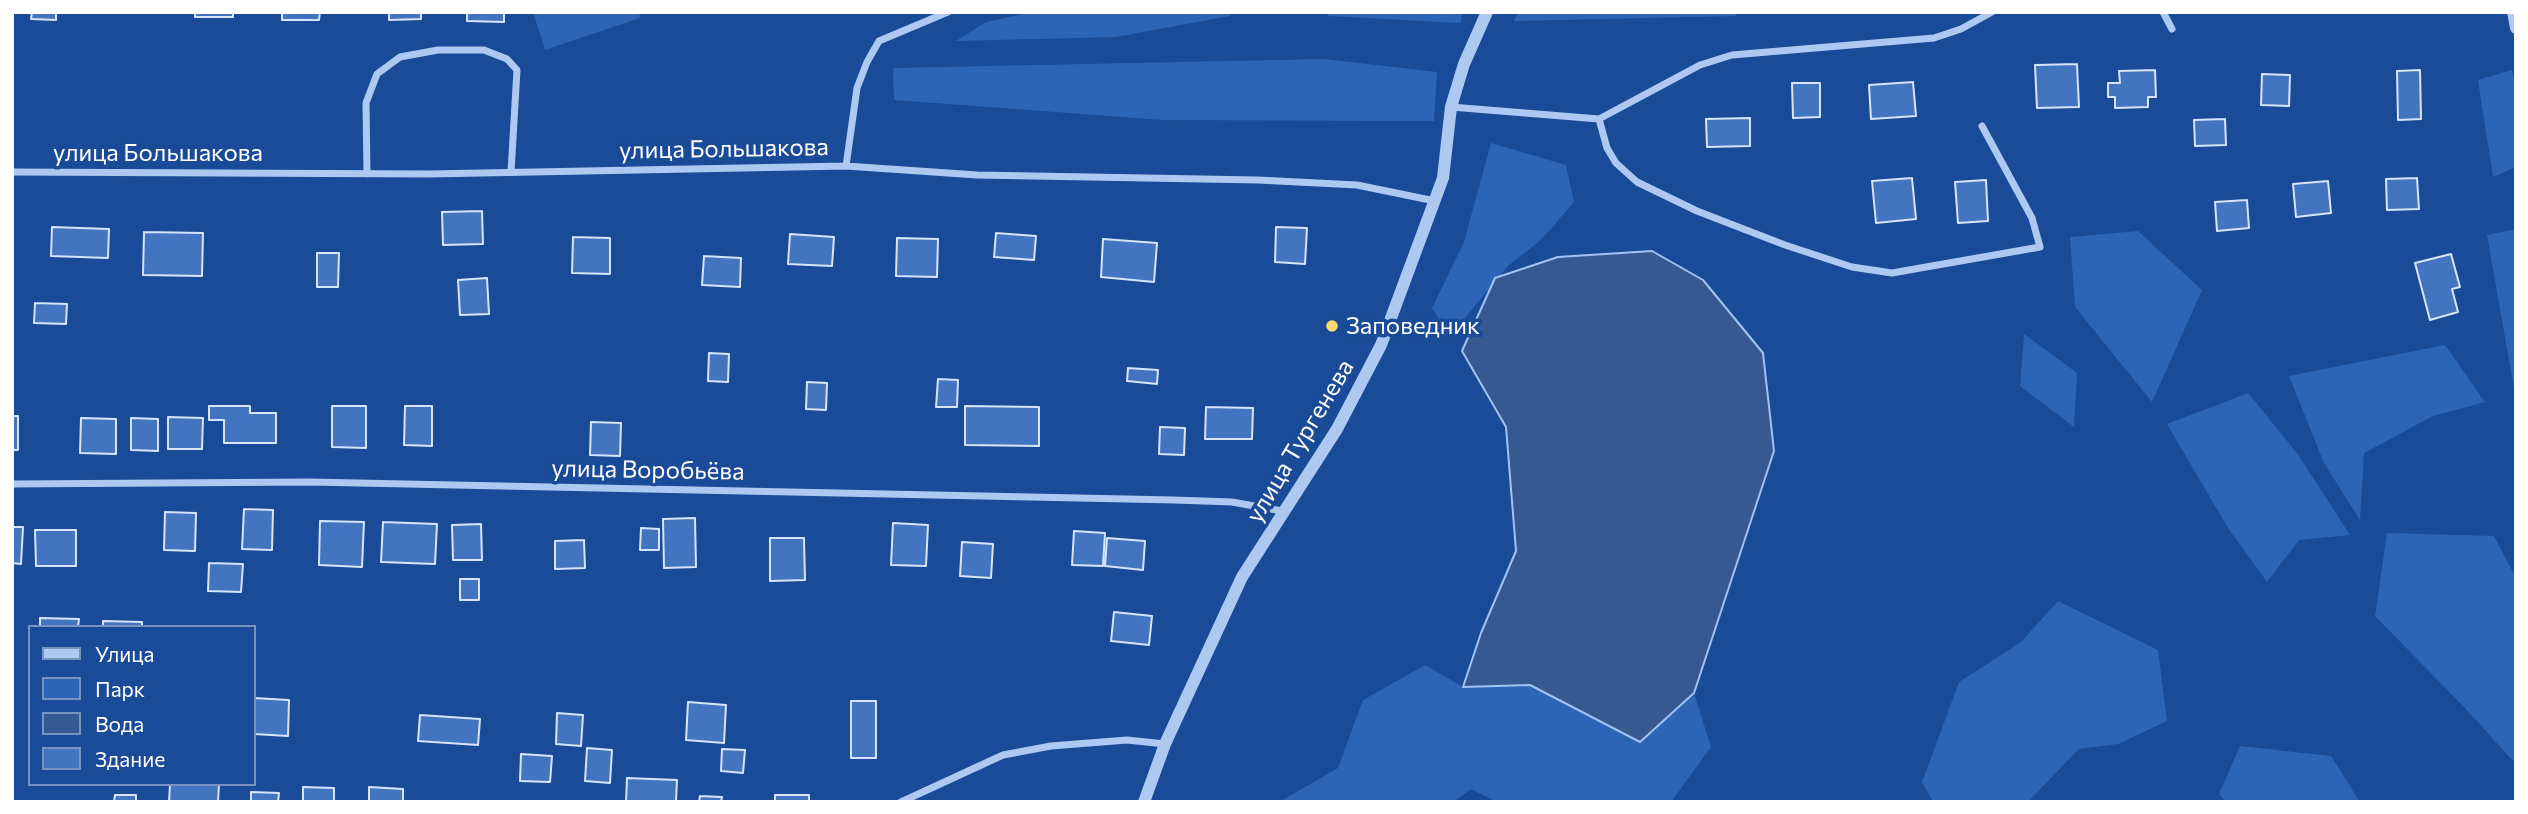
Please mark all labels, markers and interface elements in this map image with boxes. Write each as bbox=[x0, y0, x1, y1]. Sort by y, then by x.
street label: улица Большакова bbox=[619, 133, 829, 165]
street label: улица Большакова bbox=[53, 139, 263, 167]
place label: Заповедник bbox=[1346, 312, 1480, 340]
marker: Заповедник bbox=[1324, 318, 1340, 334]
street label: улица Тургенева bbox=[1240, 354, 1360, 528]
street label: улица Воробьёва bbox=[551, 454, 745, 486]
legend bbox=[28, 625, 256, 786]
text: Улица bbox=[95, 641, 154, 666]
text: Парк bbox=[95, 676, 145, 701]
text: Вода bbox=[95, 711, 144, 736]
text: Здание bbox=[95, 746, 165, 771]

